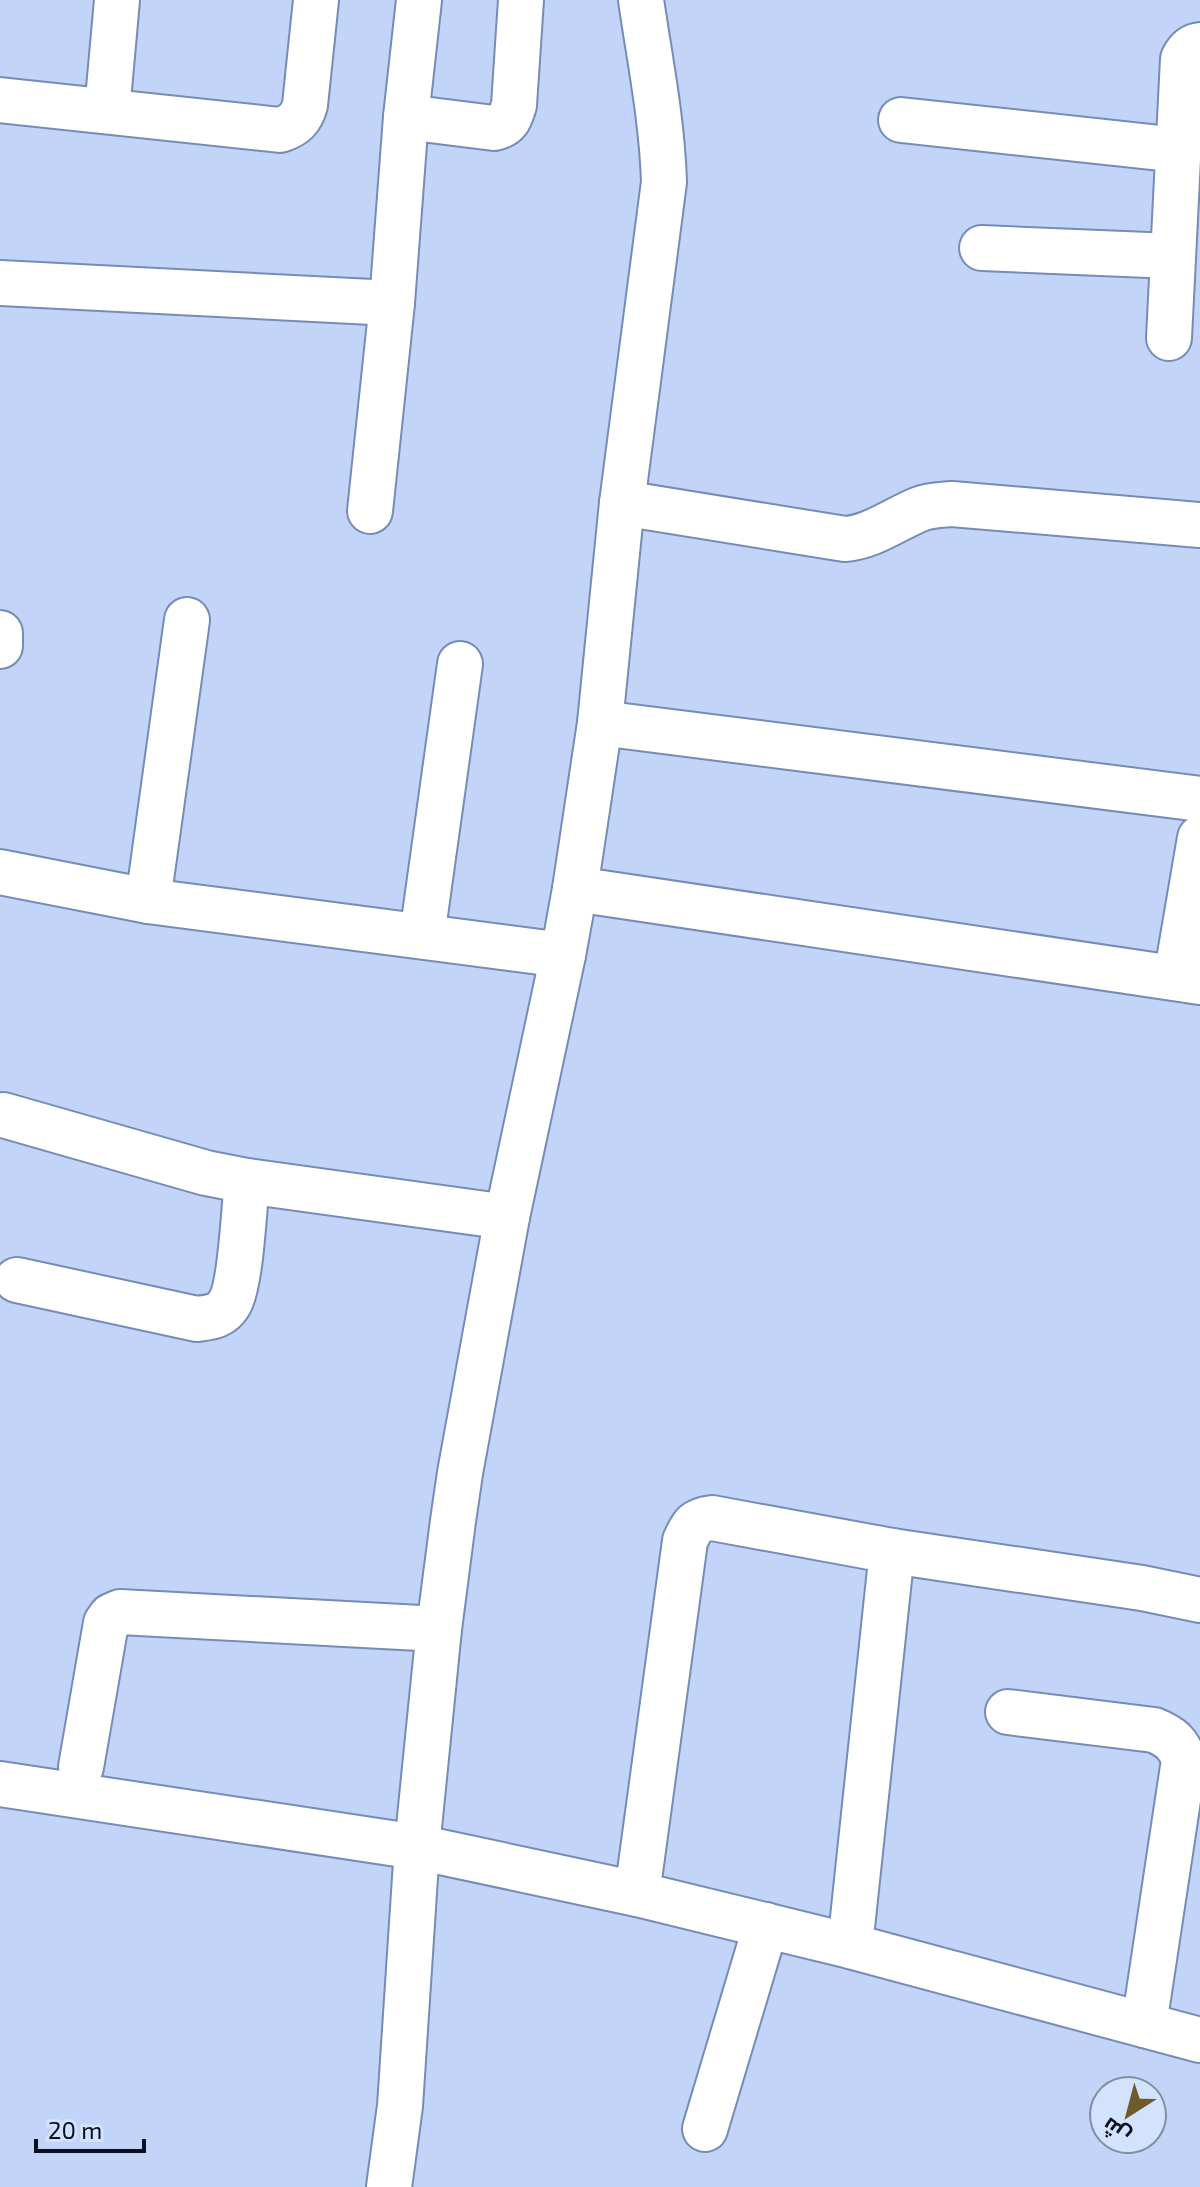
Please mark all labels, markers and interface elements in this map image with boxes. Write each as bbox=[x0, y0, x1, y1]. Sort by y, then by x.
north arrow bbox=[1088, 2075, 1168, 2155]
scale bar bbox=[36, 2103, 144, 2153]
text: ش bbox=[1097, 2112, 1136, 2151]
text: 20 m bbox=[48, 2115, 102, 2144]

